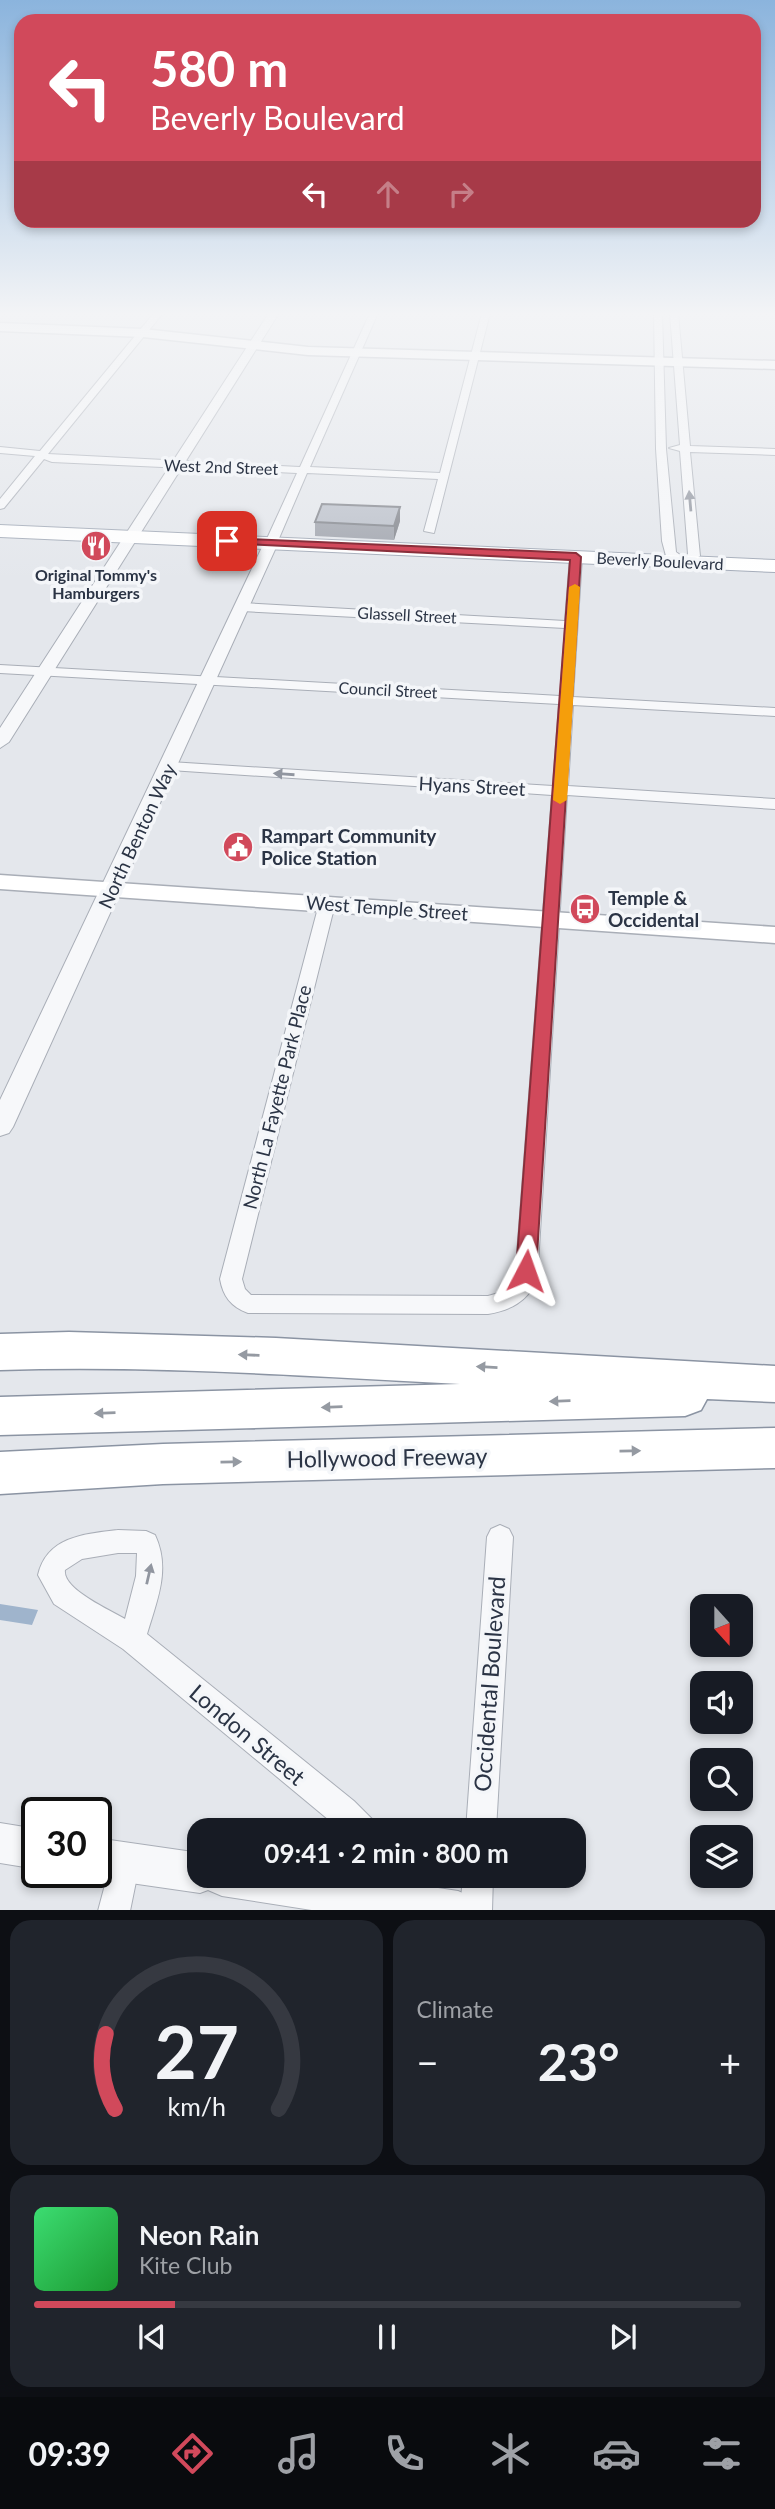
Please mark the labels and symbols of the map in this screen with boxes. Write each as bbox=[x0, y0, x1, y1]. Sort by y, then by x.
street label: West 2nd Street bbox=[164, 455, 279, 478]
one-way arrow bbox=[684, 490, 695, 512]
pin bbox=[197, 511, 257, 571]
restaurant icon: Original Tommy's Hamburgers bbox=[79, 529, 113, 563]
street label: Beverly Boulevard bbox=[596, 548, 724, 573]
place label: Original Tommy's Hamburgers bbox=[35, 565, 157, 602]
street label: Glassell Street bbox=[357, 602, 457, 627]
street label: Council Street bbox=[338, 677, 438, 702]
street label: North Benton Way bbox=[93, 760, 180, 912]
one-way arrow bbox=[272, 768, 294, 779]
street label: Hyans Street bbox=[418, 771, 526, 800]
place label: Rampart Community Police Station bbox=[261, 824, 437, 869]
public building icon: Rampart Community Police Station bbox=[221, 830, 255, 864]
place label: Temple & Occidental bbox=[608, 886, 699, 931]
street label: West Temple Street bbox=[305, 890, 469, 925]
bus stop icon: Temple & Occidental bbox=[568, 892, 602, 926]
street label: North La Fayette Park Place bbox=[237, 982, 316, 1211]
position arrow bbox=[489, 1234, 563, 1308]
one-way arrow bbox=[237, 1349, 259, 1360]
one-way arrow bbox=[476, 1361, 498, 1372]
one-way arrow bbox=[549, 1395, 571, 1406]
one-way arrow bbox=[321, 1401, 343, 1413]
one-way arrow bbox=[94, 1407, 116, 1419]
street label: Hollywood Freeway bbox=[286, 1441, 488, 1473]
one-way arrow bbox=[619, 1446, 641, 1457]
one-way arrow bbox=[220, 1456, 242, 1468]
one-way arrow bbox=[144, 1562, 155, 1584]
street label: Occidental Boulevard bbox=[468, 1575, 511, 1793]
north arrow bbox=[690, 1594, 752, 1657]
street label: London Street bbox=[184, 1678, 312, 1791]
speed limit sign: 30 bbox=[21, 1797, 112, 1888]

